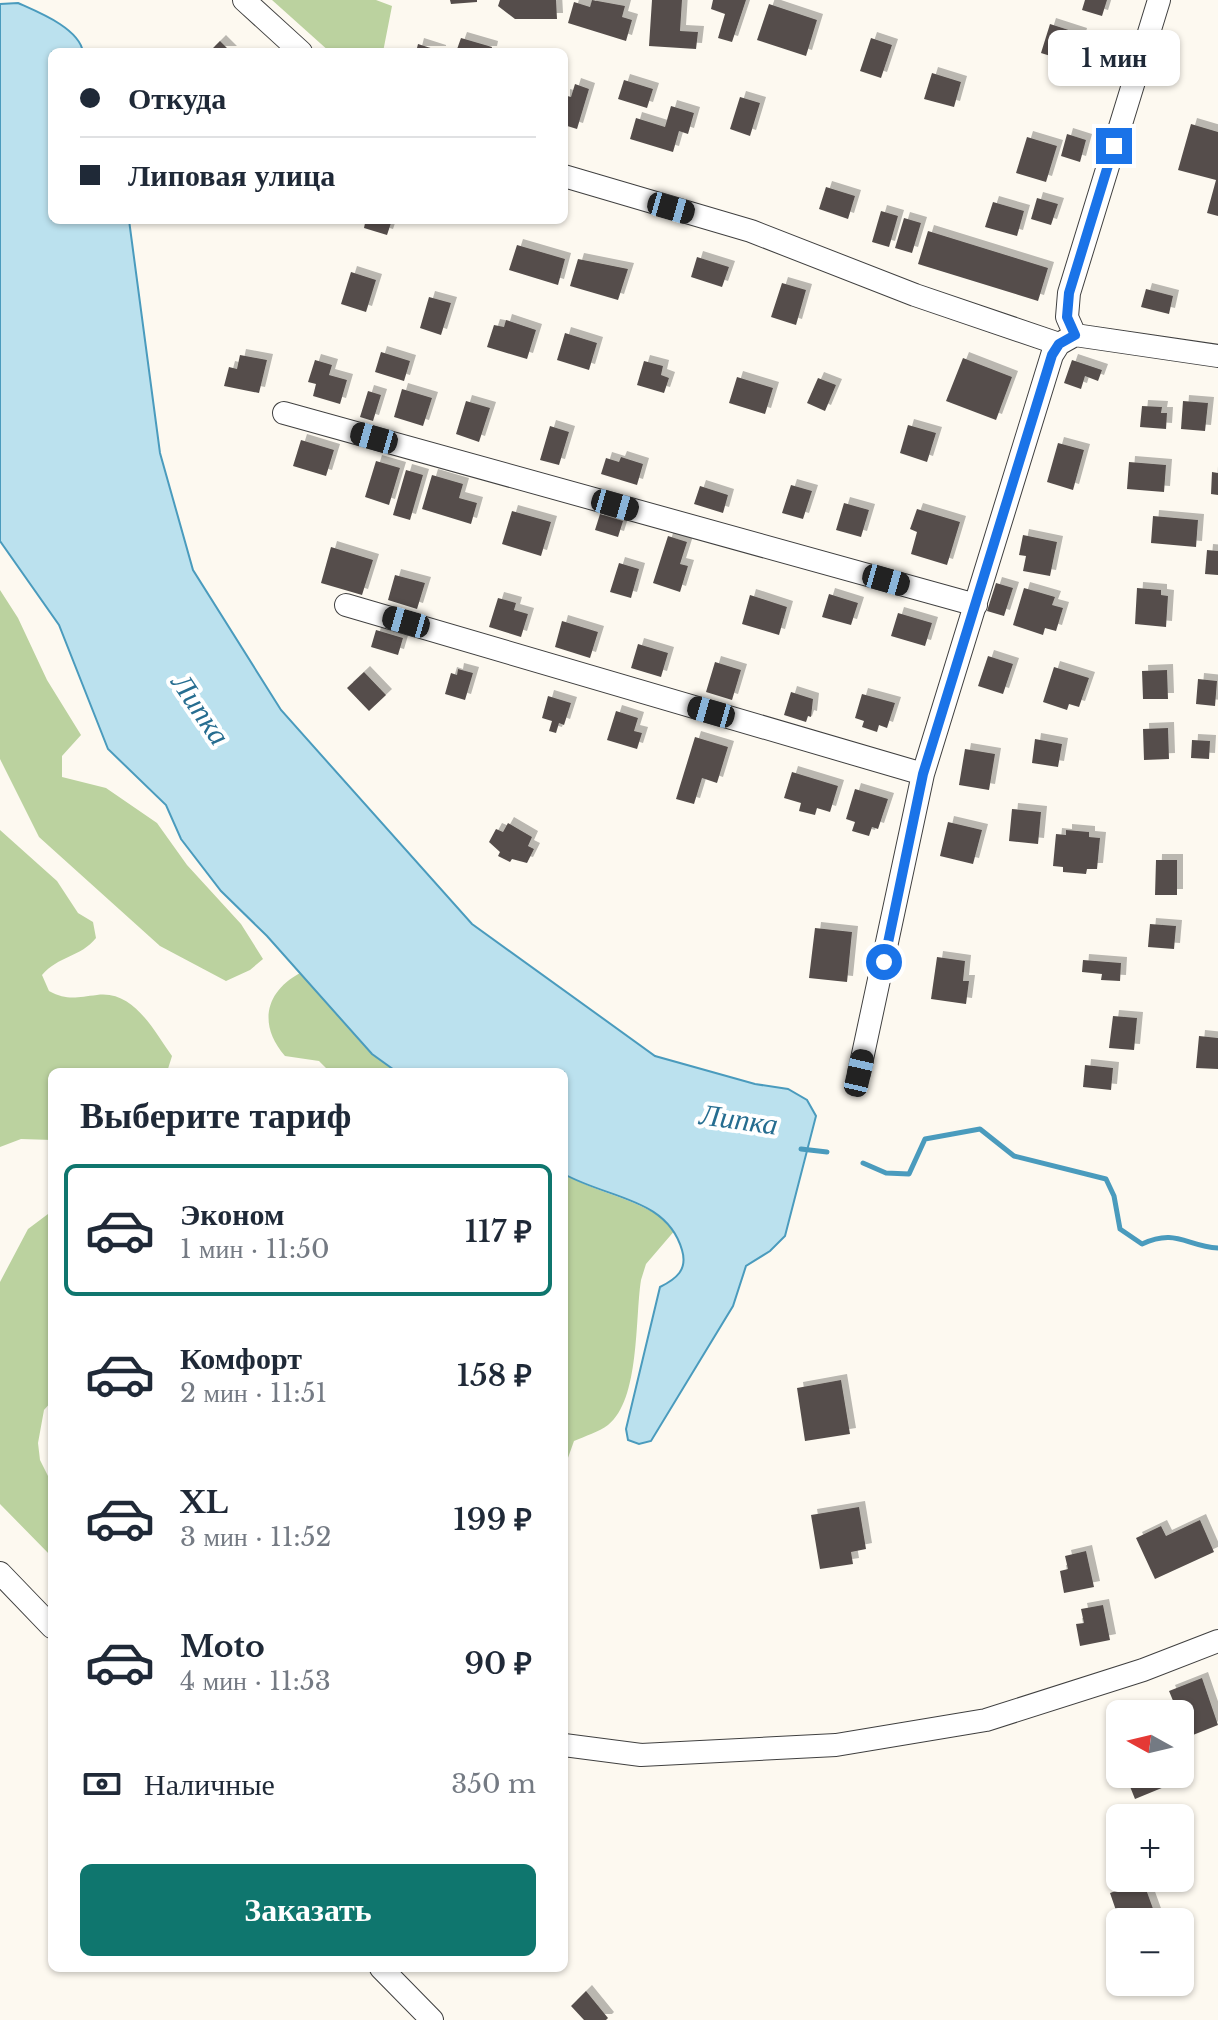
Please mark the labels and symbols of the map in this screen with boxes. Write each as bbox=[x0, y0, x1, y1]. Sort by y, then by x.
callout: 1 мин bbox=[1048, 30, 1180, 86]
route end bbox=[1096, 128, 1132, 164]
car bbox=[645, 190, 697, 226]
car bbox=[348, 420, 400, 456]
car bbox=[589, 487, 641, 523]
car bbox=[860, 562, 912, 598]
car bbox=[380, 604, 432, 640]
water label: Липка bbox=[163, 665, 238, 752]
car bbox=[685, 694, 737, 730]
route start bbox=[866, 944, 902, 980]
car bbox=[842, 1047, 876, 1099]
water label: Липка bbox=[697, 1095, 780, 1143]
north arrow bbox=[1106, 1700, 1194, 1788]

